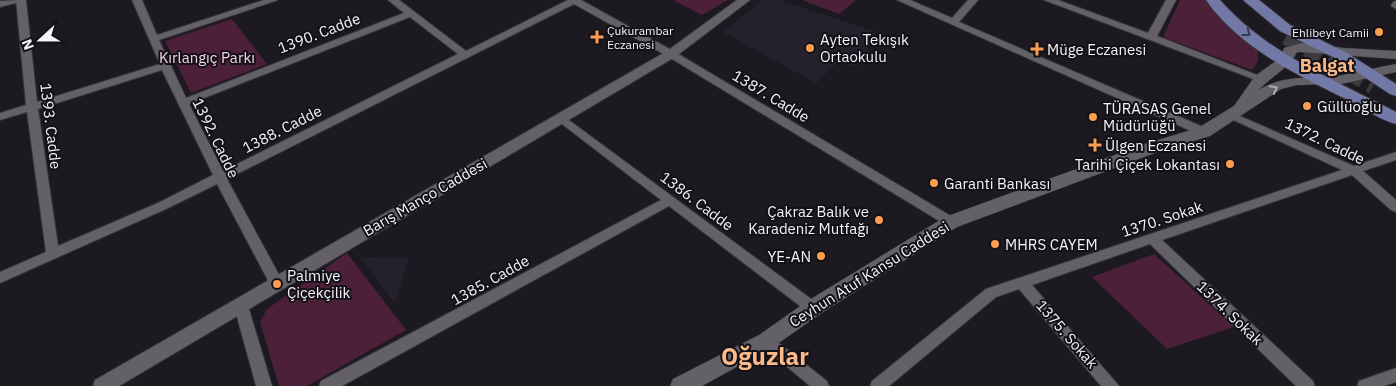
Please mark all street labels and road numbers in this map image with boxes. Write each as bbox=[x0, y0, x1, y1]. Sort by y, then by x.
street label: 1390. Cadde bbox=[275, 9, 363, 57]
street label: 1387. Cadde bbox=[729, 66, 813, 126]
street label: 1393. Cadde bbox=[36, 82, 66, 170]
street label: 1392. Cadde bbox=[188, 95, 244, 181]
street label: 1388. Cadde bbox=[239, 101, 325, 157]
street label: 1372. Cadde bbox=[1282, 113, 1368, 169]
street label: Barış Manço Caddesi bbox=[360, 154, 490, 240]
street label: 1386. Cadde bbox=[657, 167, 737, 235]
street label: 1370. Sokak bbox=[1119, 197, 1205, 241]
street label: Ceyhun Atuf Kansu Caddesi bbox=[786, 217, 952, 331]
street label: 1385. Cadde bbox=[448, 251, 532, 309]
street label: 1374. Sokak bbox=[1193, 277, 1267, 349]
street label: 1375. Sokak bbox=[1032, 296, 1102, 372]

